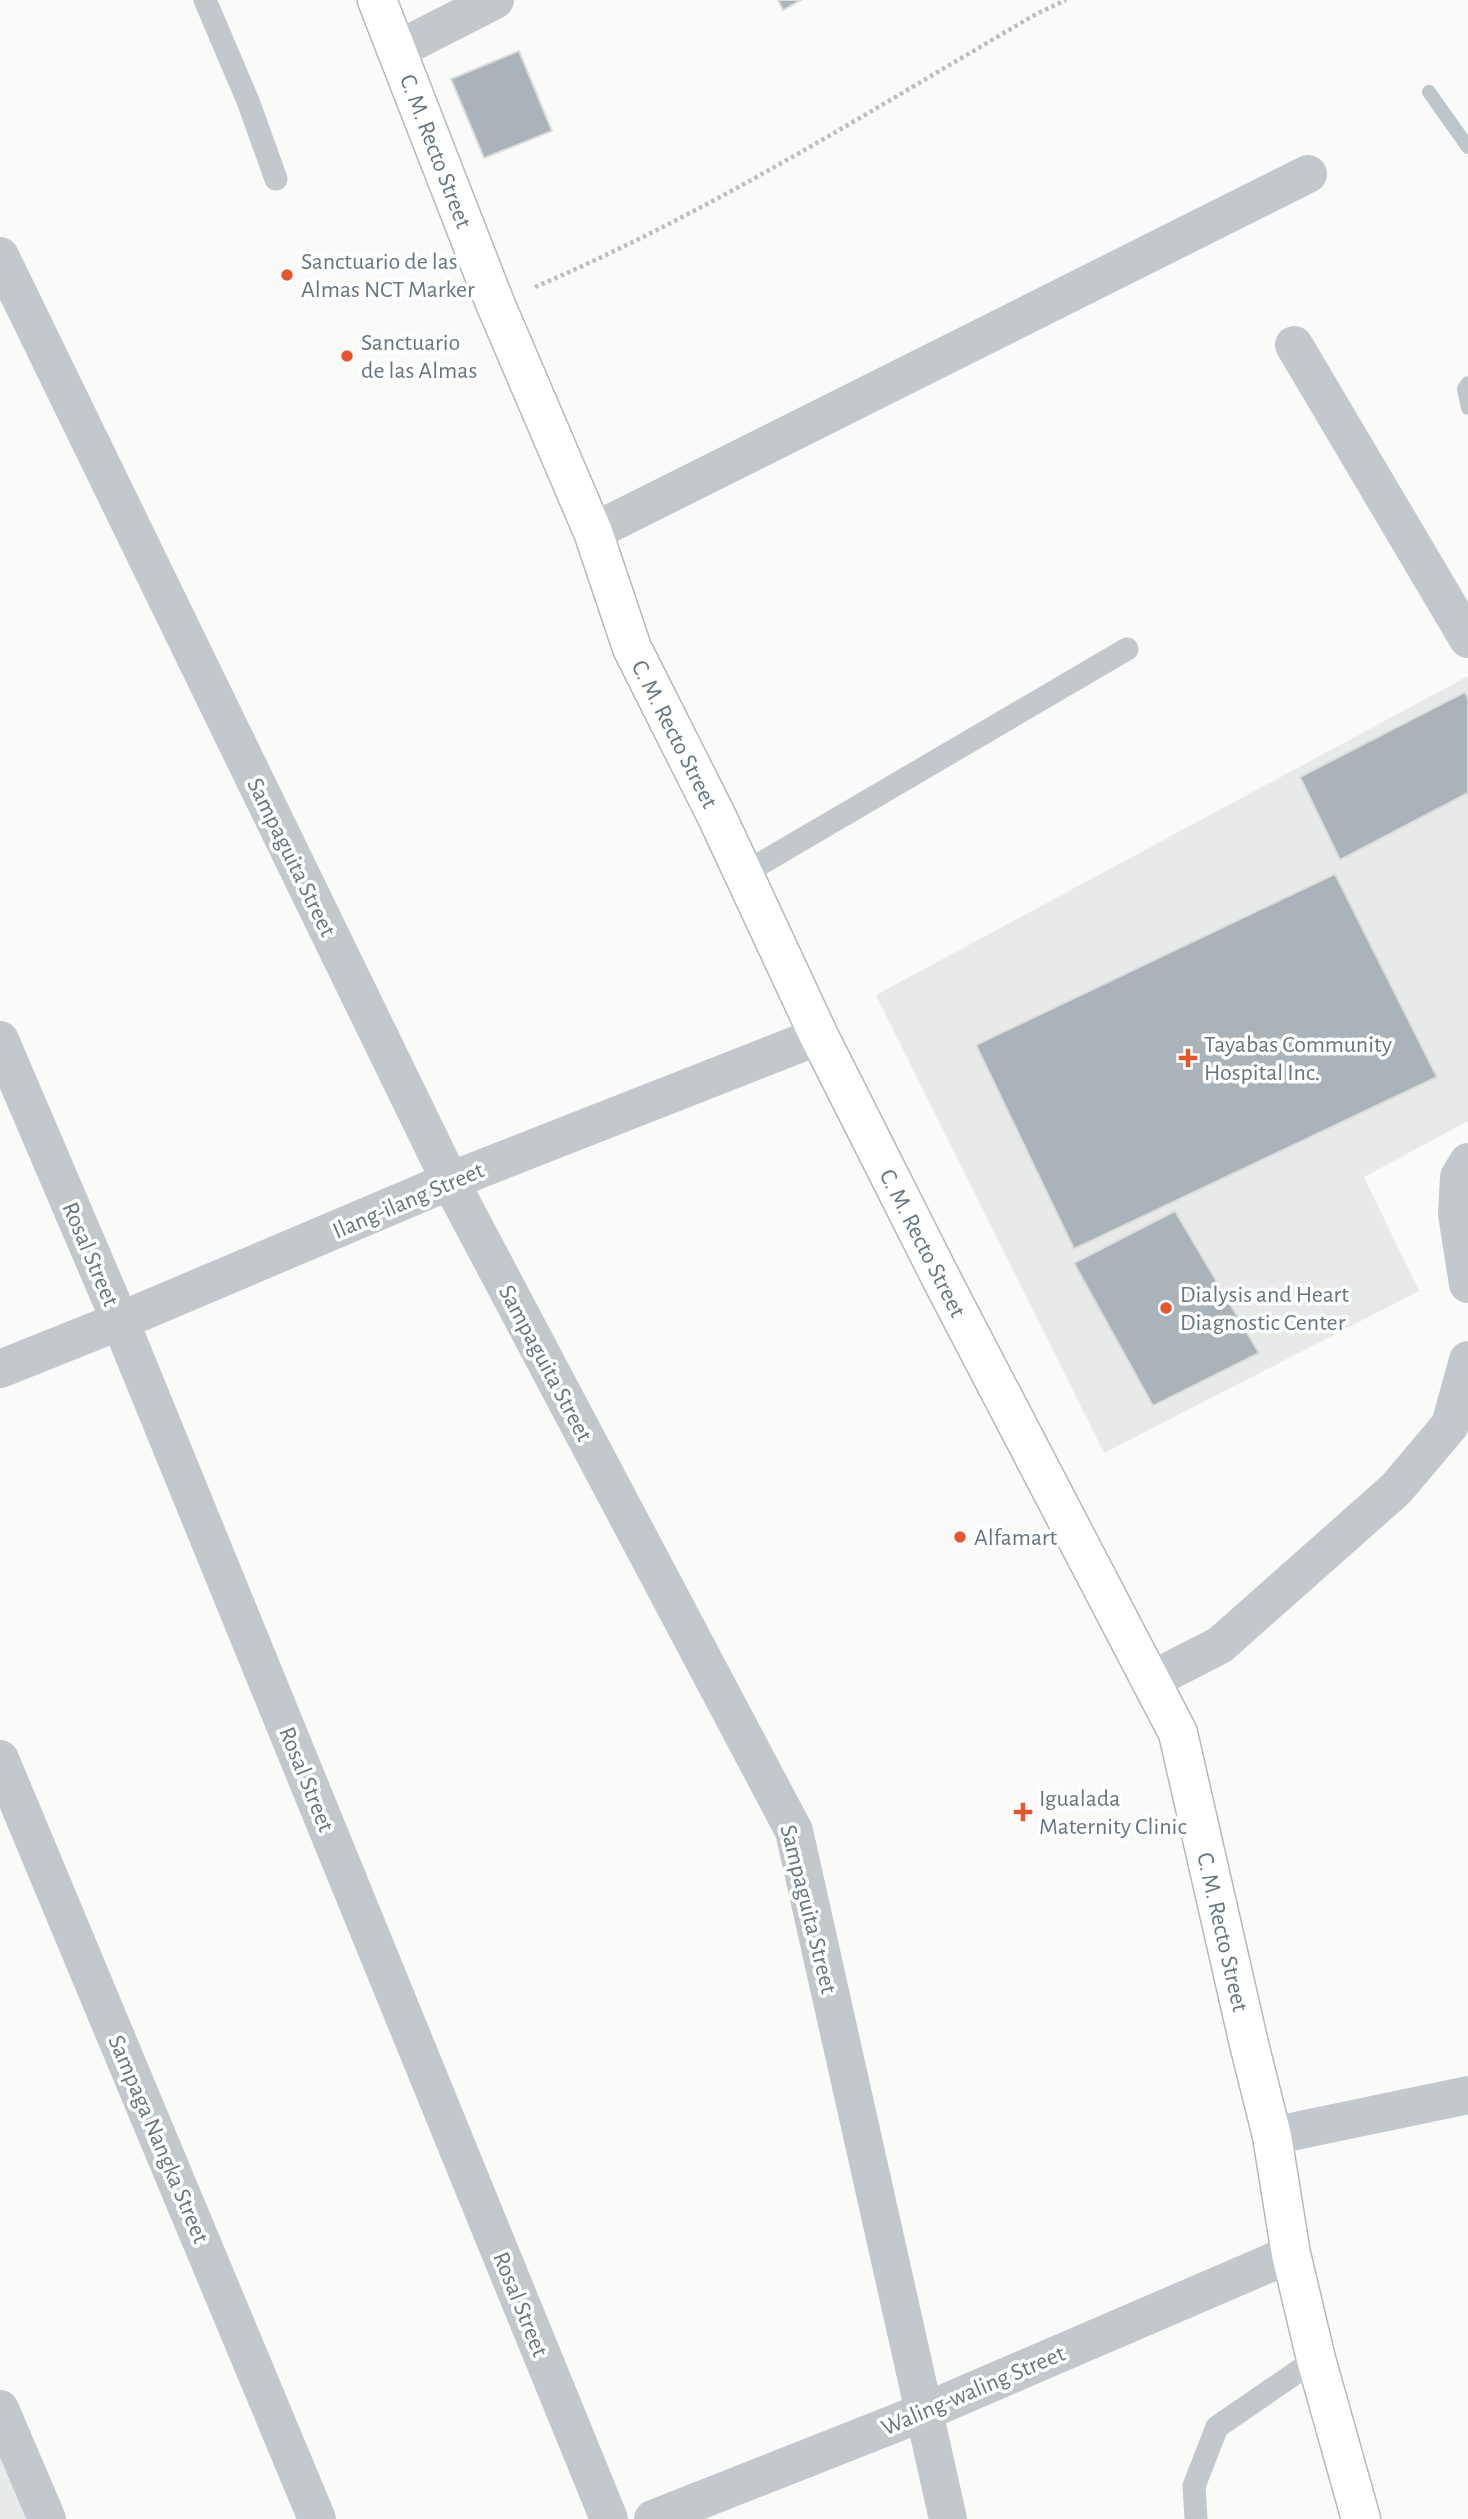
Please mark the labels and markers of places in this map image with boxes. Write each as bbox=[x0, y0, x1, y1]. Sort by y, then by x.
place label: Sanctuario de las Almas NCT Marker bbox=[301, 250, 475, 302]
marker: Sanctuario de las Almas NCT Marker bbox=[279, 267, 295, 283]
place label: Sanctuario de las Almas bbox=[361, 331, 477, 383]
marker: Sanctuario de las Almas bbox=[339, 348, 355, 364]
place label: Tayabas Community Hospital Inc. bbox=[1204, 1033, 1392, 1085]
marker: Tayabas Community Hospital Inc. bbox=[1178, 1048, 1198, 1068]
place label: Dialysis and Heart Diagnostic Center bbox=[1180, 1283, 1349, 1335]
marker: Dialysis and Heart Diagnostic Center bbox=[1158, 1300, 1174, 1316]
place label: Alfamart bbox=[974, 1526, 1057, 1550]
marker: Alfamart bbox=[952, 1529, 968, 1545]
place label: Igualada Maternity Clinic bbox=[1039, 1787, 1187, 1839]
marker: Igualada Maternity Clinic bbox=[1013, 1802, 1033, 1822]

